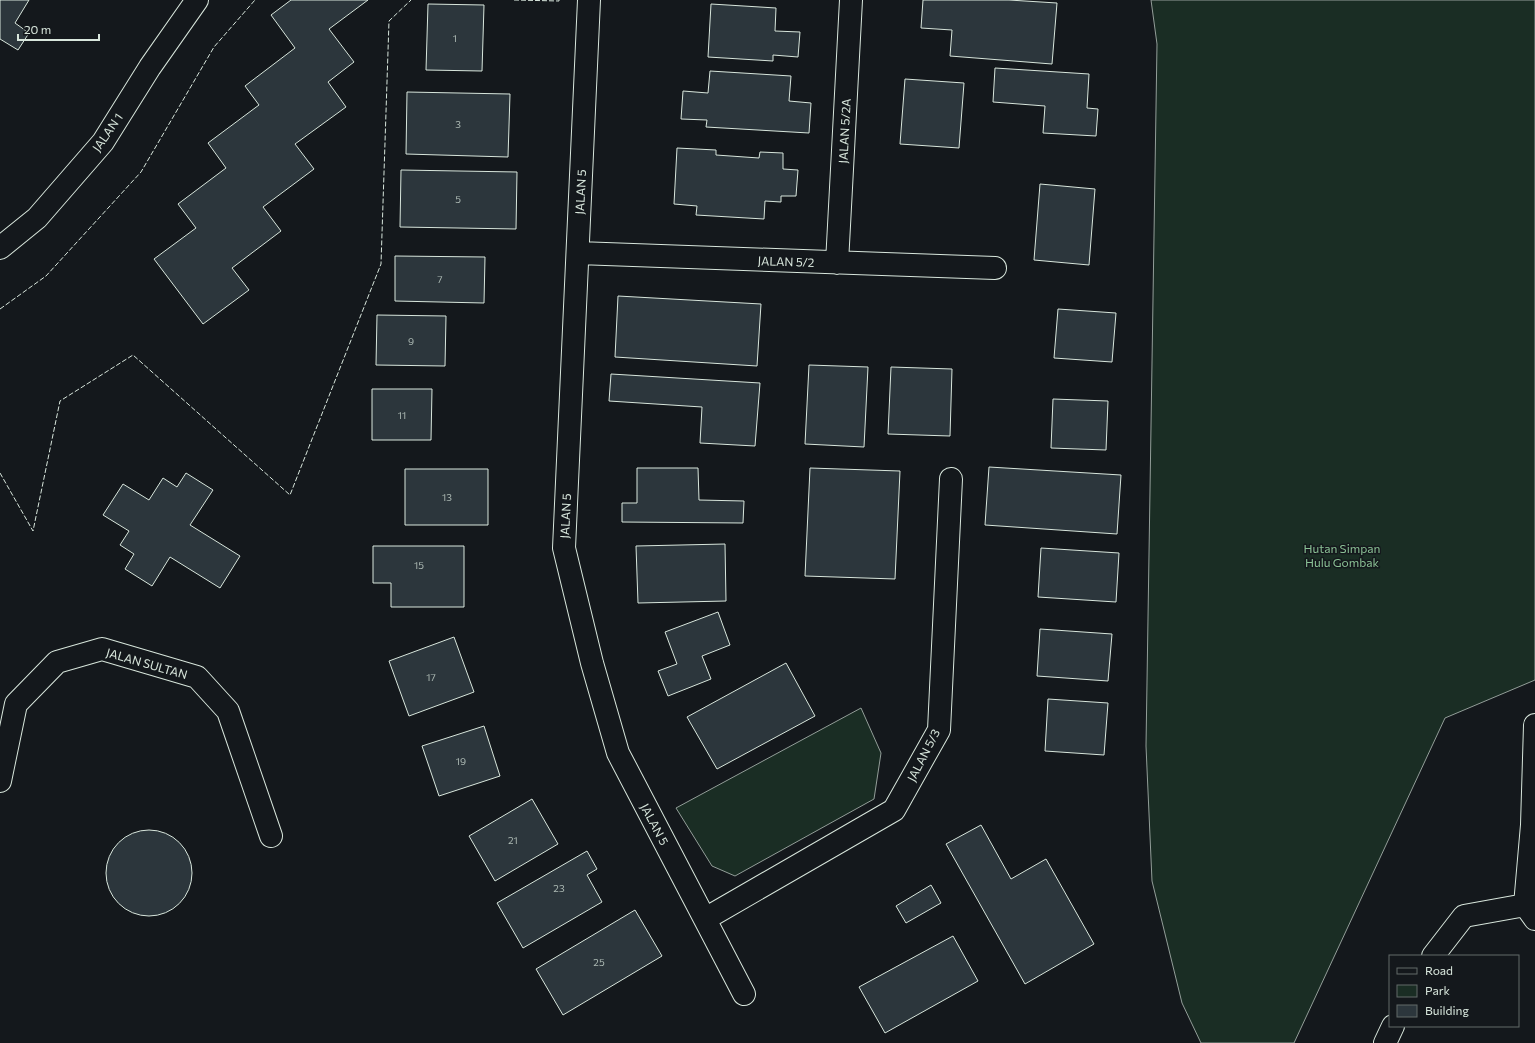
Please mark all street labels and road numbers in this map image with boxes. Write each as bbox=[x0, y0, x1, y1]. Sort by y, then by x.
street label: JALAN 5/2A bbox=[835, 98, 854, 164]
street label: JALAN 1 bbox=[89, 110, 126, 154]
street label: JALAN 5 bbox=[572, 169, 589, 215]
street label: JALAN 5/2 bbox=[757, 253, 815, 270]
street label: JALAN 5 bbox=[557, 493, 574, 539]
street label: JALAN SULTAN bbox=[105, 645, 189, 682]
street label: JALAN 5/3 bbox=[904, 726, 943, 784]
street label: JALAN 5 bbox=[637, 801, 672, 848]

